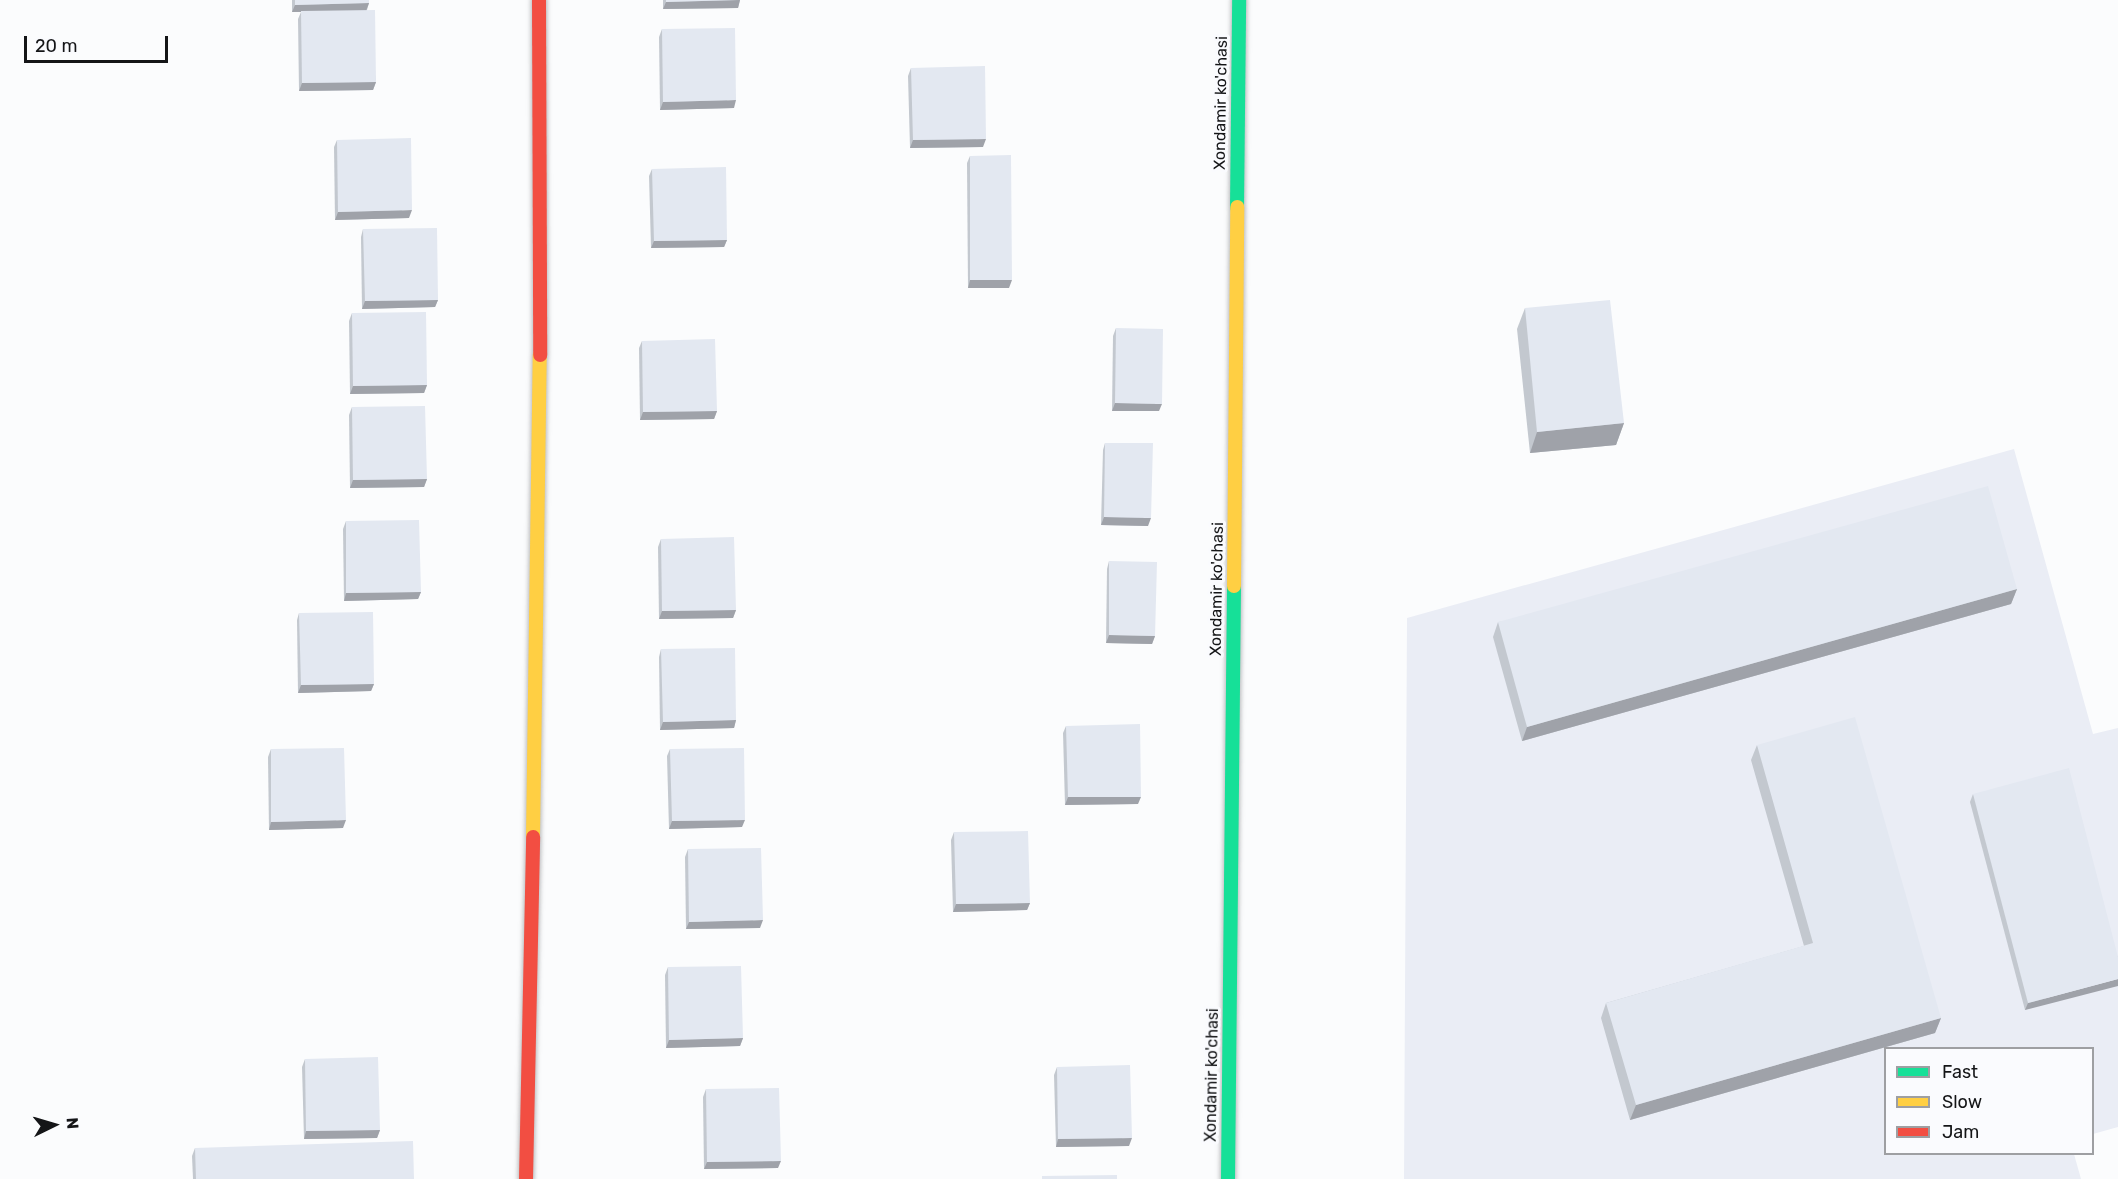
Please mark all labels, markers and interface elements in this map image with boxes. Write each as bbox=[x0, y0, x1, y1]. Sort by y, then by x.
scale bar bbox=[27, 24, 171, 62]
text: 20 m bbox=[35, 35, 77, 57]
street label: Xondamir ko'chasi bbox=[1210, 36, 1232, 170]
street label: Xondamir ko'chasi bbox=[1206, 522, 1228, 656]
street label: Xondamir ko'chasi bbox=[1201, 1008, 1223, 1142]
legend bbox=[1884, 1047, 2094, 1155]
text: Fast bbox=[1942, 1061, 1978, 1083]
text: Slow bbox=[1942, 1091, 1982, 1113]
north arrow bbox=[24, 1095, 84, 1155]
text: N bbox=[62, 1117, 82, 1130]
text: Jam bbox=[1942, 1121, 1979, 1143]

